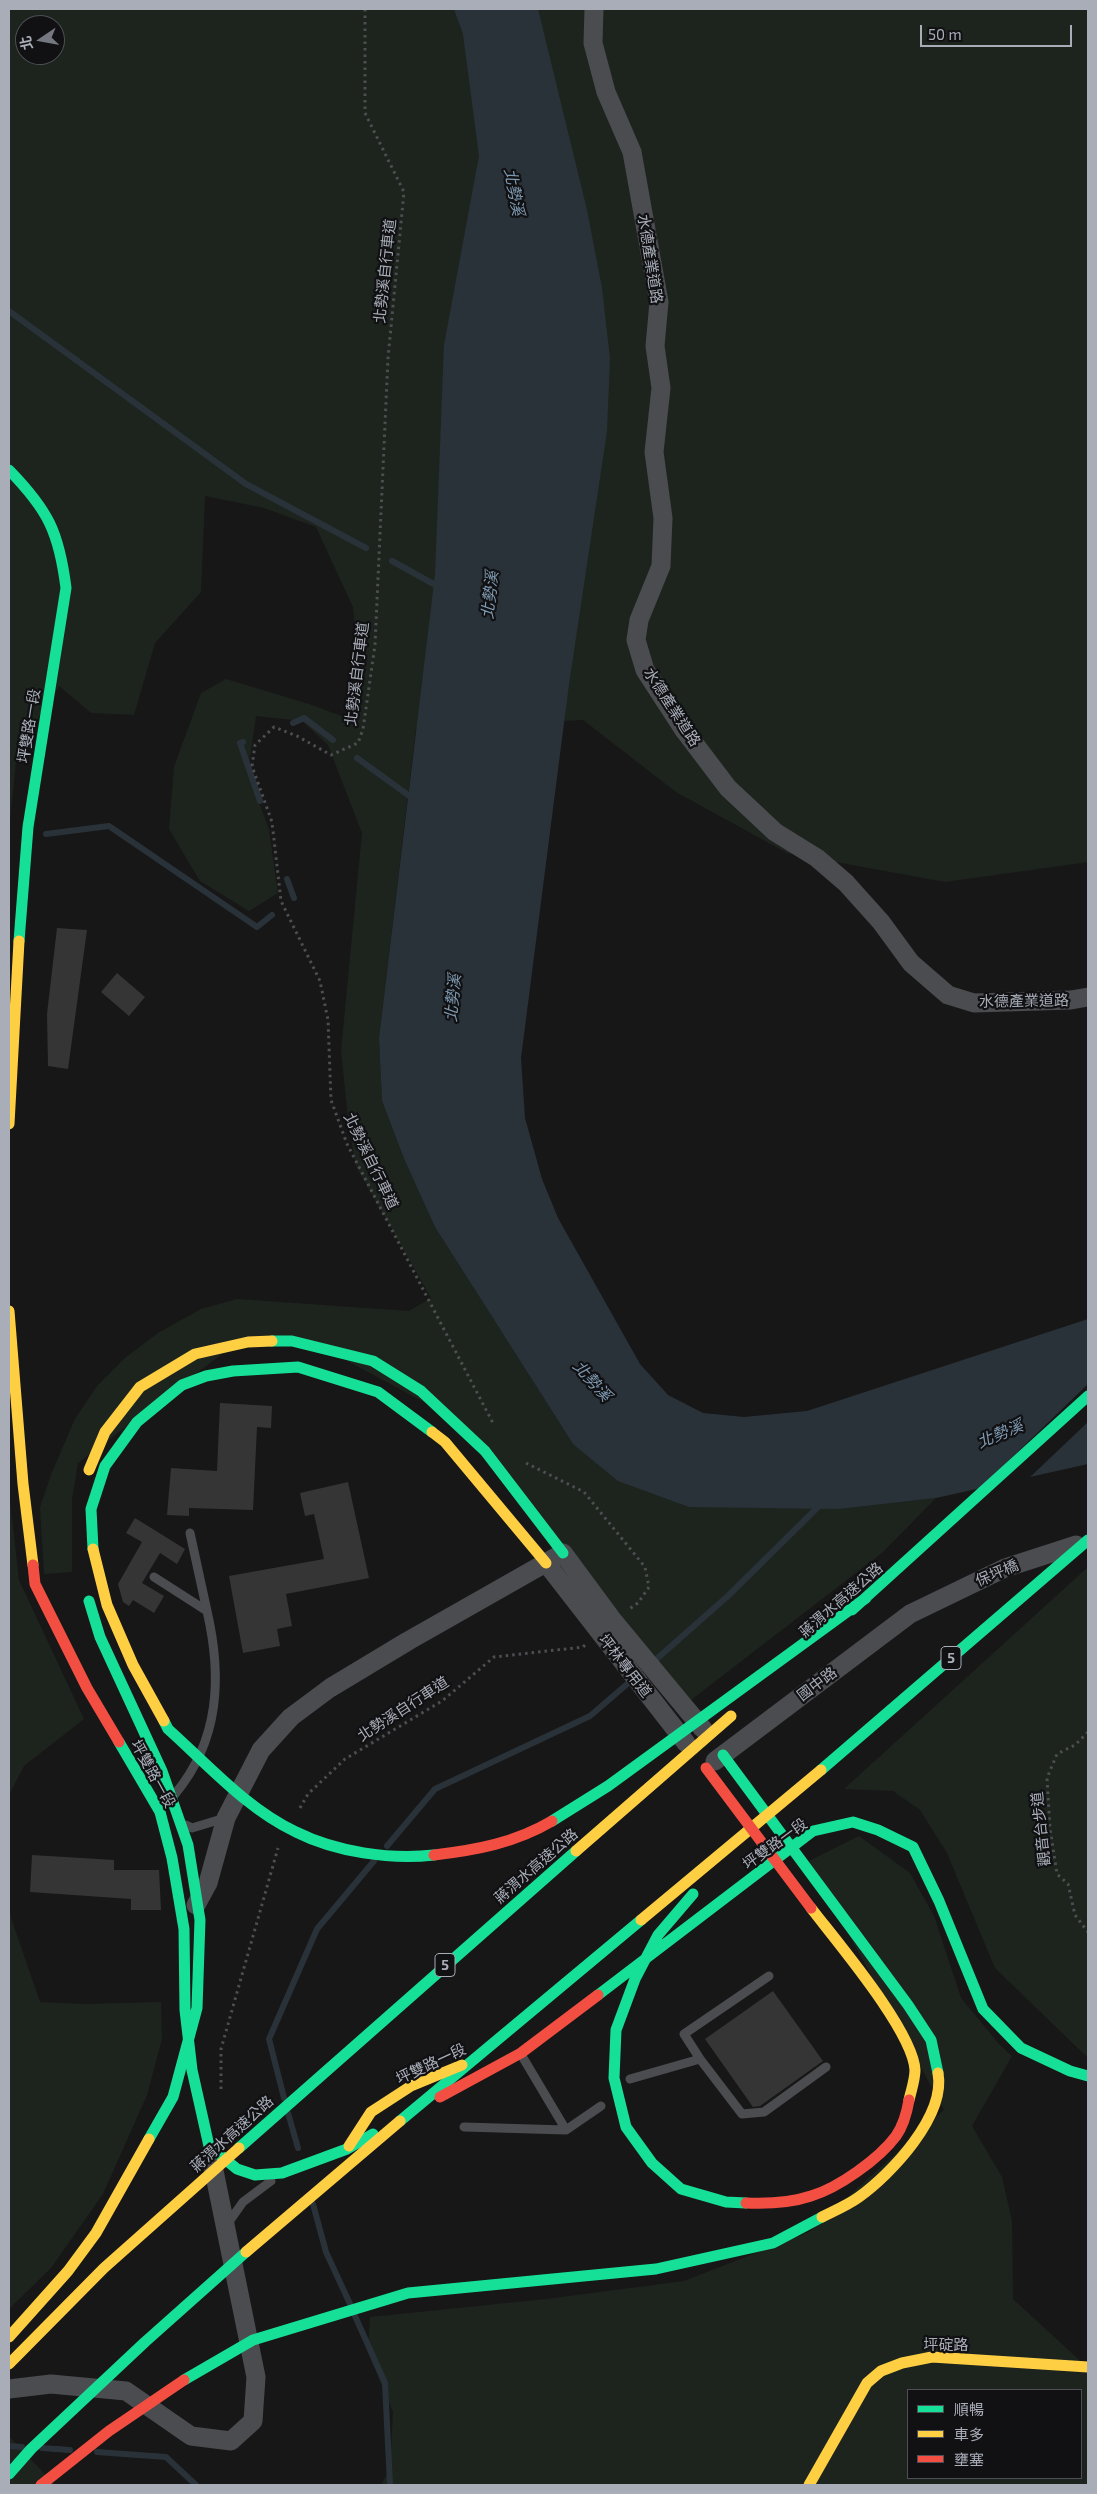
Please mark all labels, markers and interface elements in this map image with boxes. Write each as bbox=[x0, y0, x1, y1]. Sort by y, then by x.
north arrow bbox=[15, 15, 65, 65]
scale bar bbox=[922, 15, 1074, 47]
text: 50 m bbox=[928, 25, 962, 43]
text: 北 bbox=[16, 34, 36, 52]
water label: 北勢溪 bbox=[500, 167, 528, 217]
street label: 水德產業道路 bbox=[634, 213, 666, 305]
street label: 北勢溪自行車道 bbox=[371, 218, 399, 324]
water label: 北勢溪 bbox=[478, 570, 502, 620]
street label: 北勢溪自行車道 bbox=[342, 621, 372, 727]
street label: 水德產業道路 bbox=[640, 664, 704, 750]
street label: 坪雙路一段 bbox=[14, 688, 44, 764]
water label: 北勢溪 bbox=[441, 973, 465, 1023]
street label: 水德產業道路 bbox=[979, 991, 1069, 1011]
street label: 北勢溪自行車道 bbox=[340, 1110, 402, 1212]
water label: 北勢溪 bbox=[569, 1357, 615, 1405]
water label: 北勢溪 bbox=[974, 1416, 1026, 1452]
street label: 保坪橋 bbox=[973, 1556, 1021, 1590]
street label: 蔣渭水高速公路 bbox=[795, 1559, 887, 1641]
street label: 坪林專用道 bbox=[595, 1631, 655, 1701]
road number: 5 bbox=[941, 1646, 961, 1670]
street label: 國中路 bbox=[794, 1663, 840, 1705]
street label: 北勢溪自行車道 bbox=[354, 1673, 452, 1745]
street label: 坪雙路一段 bbox=[127, 1737, 179, 1811]
street label: 觀音台步道 bbox=[1028, 1791, 1054, 1867]
street label: 坪雙路一段 bbox=[739, 1815, 811, 1873]
street label: 蔣渭水高速公路 bbox=[490, 1825, 582, 1907]
road number: 5 bbox=[435, 1954, 455, 1976]
street label: 坪雙路一段 bbox=[393, 2040, 469, 2088]
street label: 蔣渭水高速公路 bbox=[187, 2092, 277, 2176]
street label: 坪碇路 bbox=[924, 2336, 968, 2354]
legend bbox=[907, 2389, 1082, 2479]
text: 順暢 bbox=[954, 2400, 984, 2418]
text: 車多 bbox=[954, 2425, 984, 2443]
text: 壅塞 bbox=[954, 2450, 984, 2468]

